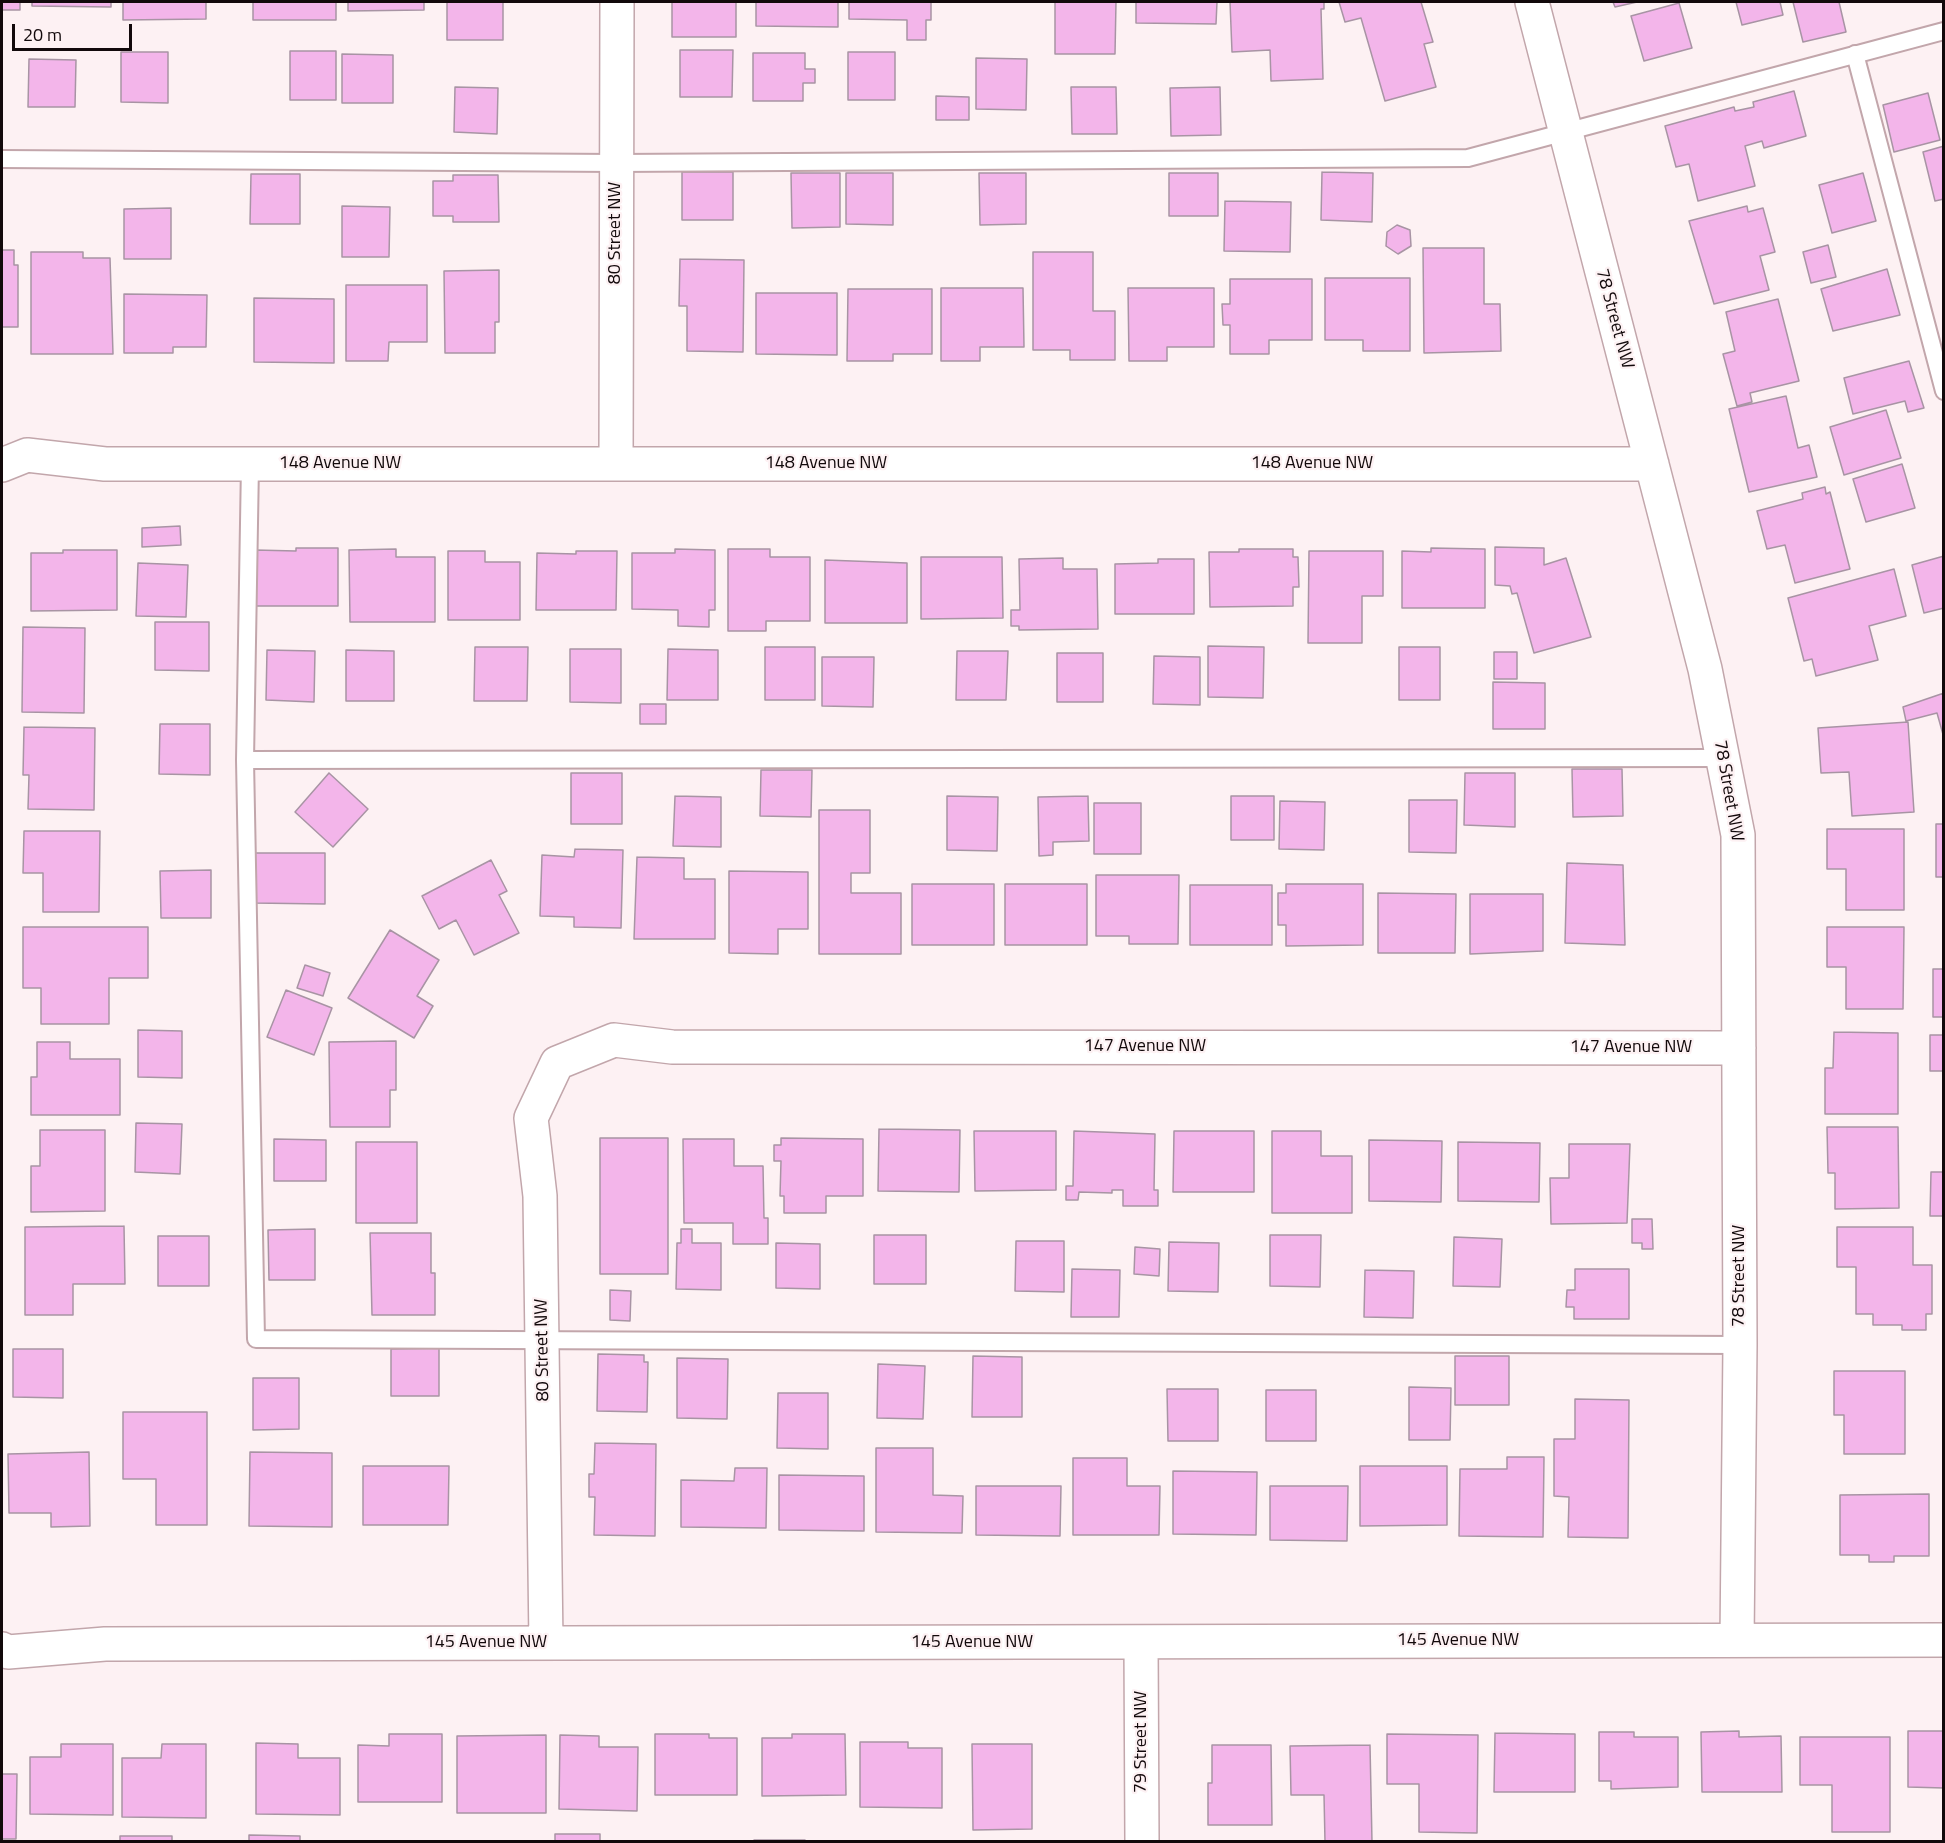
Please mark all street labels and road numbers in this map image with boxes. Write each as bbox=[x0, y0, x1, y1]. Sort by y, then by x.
street label: 80 Street NW bbox=[605, 182, 627, 284]
street label: 78 Street NW bbox=[1590, 267, 1638, 371]
street label: 148 Avenue NW bbox=[279, 453, 401, 475]
street label: 148 Avenue NW bbox=[765, 453, 887, 475]
street label: 148 Avenue NW bbox=[1251, 453, 1373, 475]
street label: 78 Street NW bbox=[1708, 739, 1748, 843]
street label: 147 Avenue NW bbox=[1084, 1036, 1206, 1058]
street label: 147 Avenue NW bbox=[1570, 1037, 1692, 1059]
street label: 78 Street NW bbox=[1729, 1225, 1751, 1327]
street label: 80 Street NW bbox=[531, 1299, 555, 1401]
street label: 145 Avenue NW bbox=[1397, 1630, 1519, 1652]
street label: 145 Avenue NW bbox=[425, 1632, 547, 1654]
street label: 145 Avenue NW bbox=[911, 1632, 1033, 1654]
street label: 79 Street NW bbox=[1131, 1691, 1153, 1793]

